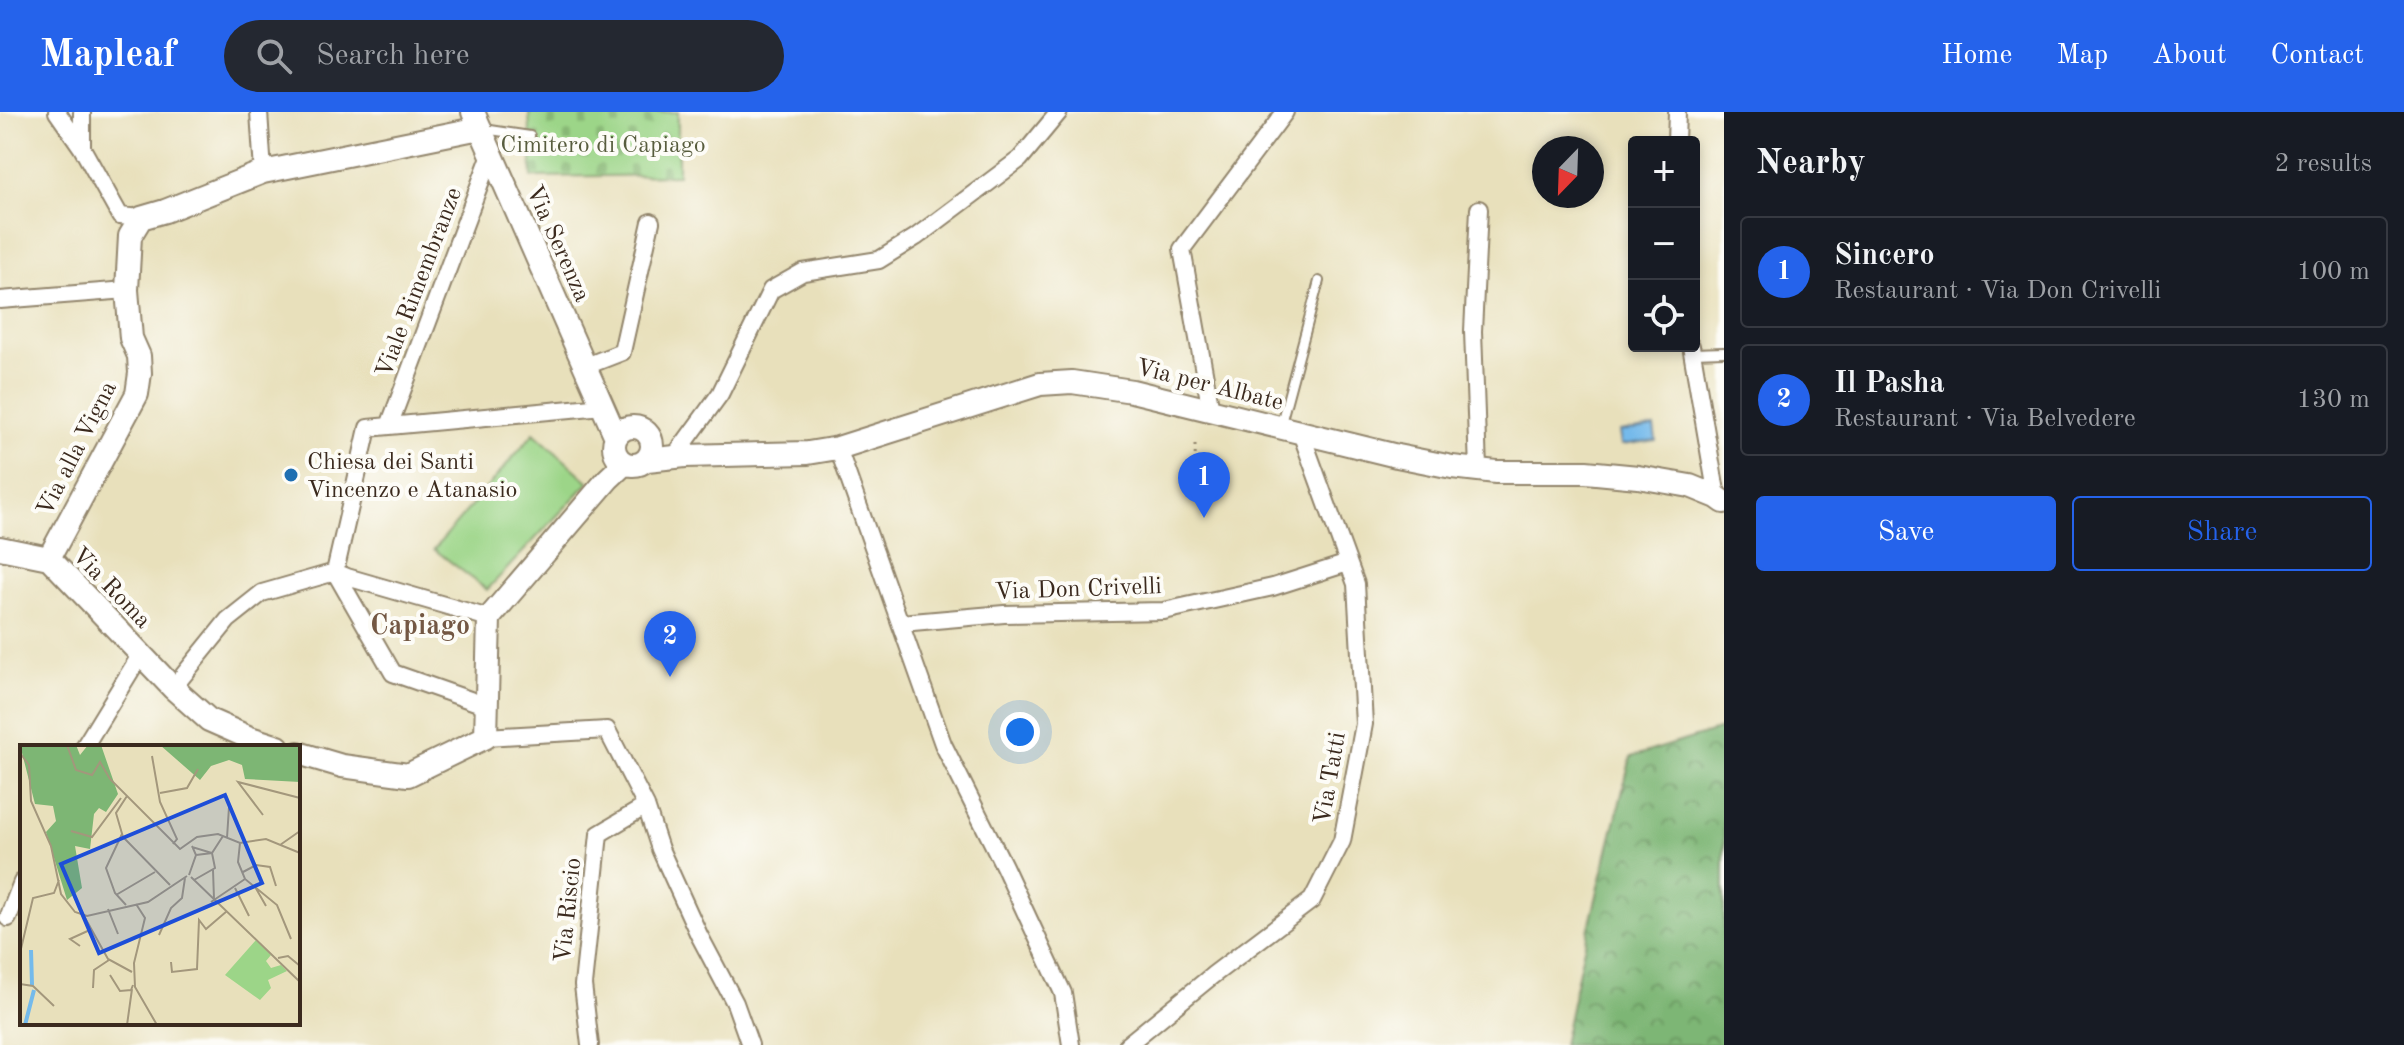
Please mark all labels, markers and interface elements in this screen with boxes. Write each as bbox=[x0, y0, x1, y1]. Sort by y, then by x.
search box bbox=[224, 20, 784, 92]
icon: search bbox=[252, 34, 296, 78]
text: Mapleaf bbox=[40, 37, 176, 75]
text: Search here bbox=[316, 41, 470, 71]
text: Home bbox=[1941, 42, 2012, 70]
text: Map bbox=[2056, 42, 2108, 70]
text: About bbox=[2152, 42, 2227, 70]
text: Contact bbox=[2271, 42, 2364, 70]
park label: Cimitero di Capiago bbox=[500, 134, 706, 158]
north arrow bbox=[1532, 136, 1604, 208]
map controls bbox=[1628, 136, 1700, 352]
button: + bbox=[1628, 136, 1700, 208]
text: Nearby bbox=[1756, 147, 1866, 181]
text: 2 results bbox=[2274, 151, 2372, 177]
street label: Via Serenza bbox=[521, 182, 594, 306]
street label: Viale Rimembranze bbox=[373, 184, 467, 381]
button: − bbox=[1628, 208, 1700, 280]
text: Sincero bbox=[1834, 241, 1935, 271]
text: 1 bbox=[1776, 259, 1792, 285]
text: 100 m bbox=[2297, 259, 2370, 285]
text: Restaurant · Via Don Crivelli bbox=[1834, 278, 2161, 304]
button: locate bbox=[1628, 280, 1700, 352]
street label: Via per Albate bbox=[1133, 356, 1286, 416]
text: Il Pasha bbox=[1834, 369, 1945, 399]
street label: Via alla Vigna bbox=[34, 378, 122, 520]
text: 2 bbox=[1776, 387, 1792, 413]
text: 130 m bbox=[2297, 387, 2370, 413]
text: Restaurant · Via Belvedere bbox=[1834, 406, 2136, 432]
place label: Chiesa dei Santi Vincenzo e Atanasio bbox=[307, 451, 518, 503]
pin: 1 bbox=[1178, 452, 1230, 518]
marker: Chiesa dei Santi Vincenzo e Atanasio bbox=[282, 466, 300, 484]
button: Save bbox=[1756, 496, 2056, 571]
button: Share bbox=[2072, 496, 2372, 571]
street label: Via Roma bbox=[66, 543, 155, 634]
street label: Via Don Crivelli bbox=[994, 575, 1162, 605]
pin: 2 bbox=[644, 611, 696, 677]
district label: Capiago bbox=[370, 613, 470, 641]
your location bbox=[1000, 712, 1040, 752]
street label: Via Tatti bbox=[1311, 730, 1351, 827]
inset map bbox=[20, 745, 300, 1025]
street label: Via Riscio bbox=[552, 857, 586, 964]

